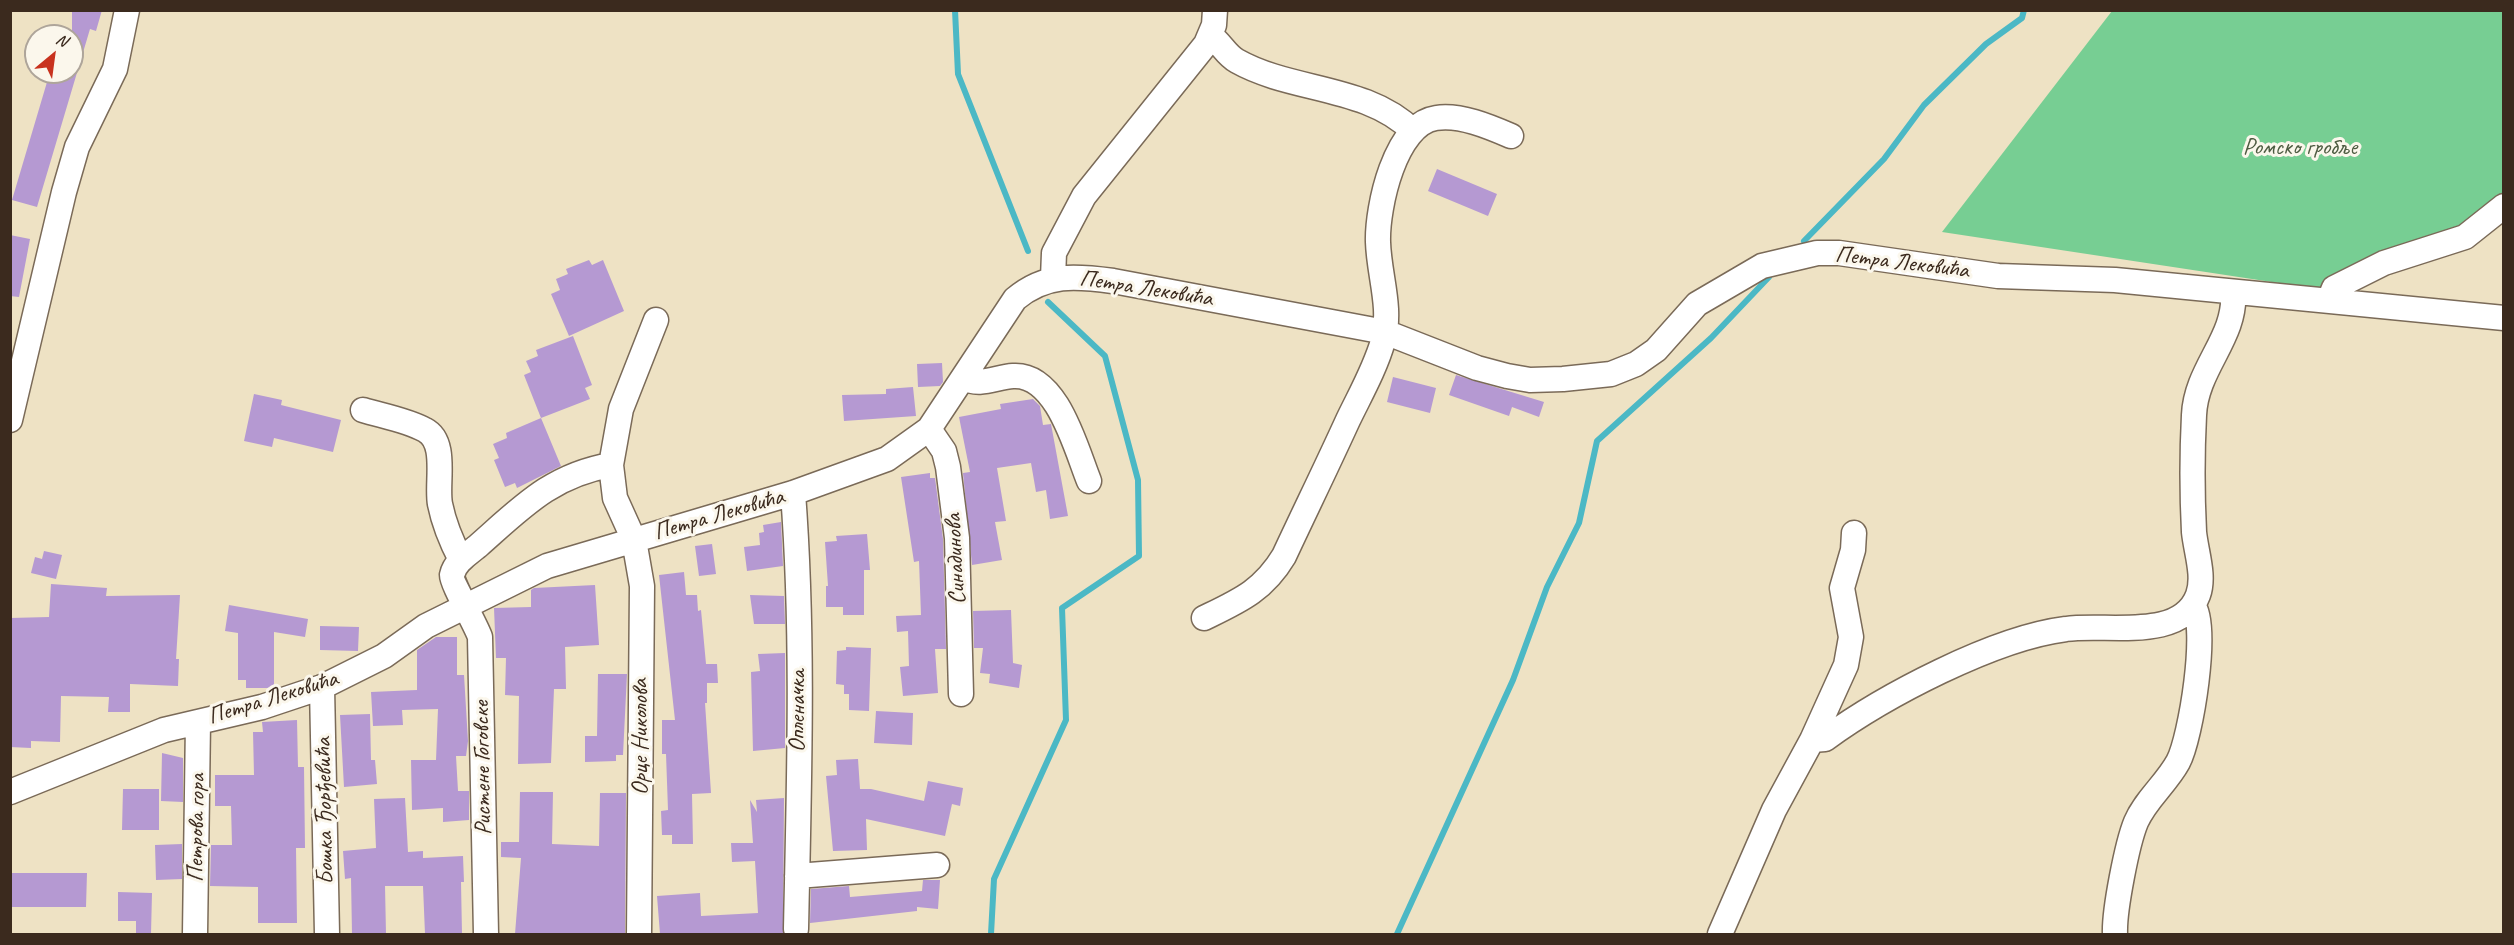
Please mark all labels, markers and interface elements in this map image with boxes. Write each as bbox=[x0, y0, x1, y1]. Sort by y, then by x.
north arrow bbox=[24, 24, 84, 84]
text: N bbox=[53, 29, 71, 51]
park label: Ромско гробље bbox=[2243, 134, 2357, 162]
street label: Петра Лековића bbox=[1834, 241, 1970, 285]
street label: Петра Лековића bbox=[1077, 264, 1215, 314]
street label: Петра Лековића bbox=[650, 483, 788, 547]
street label: Синадинова bbox=[939, 513, 973, 605]
street label: Петра Лековића bbox=[205, 665, 341, 731]
street label: Опленачка bbox=[784, 670, 812, 752]
street label: Орце Николова bbox=[627, 679, 655, 795]
street label: Ристене Гоговске bbox=[467, 701, 499, 835]
street label: Бошка Ђорђевића bbox=[309, 737, 341, 885]
street label: Петрова гора bbox=[182, 774, 212, 882]

